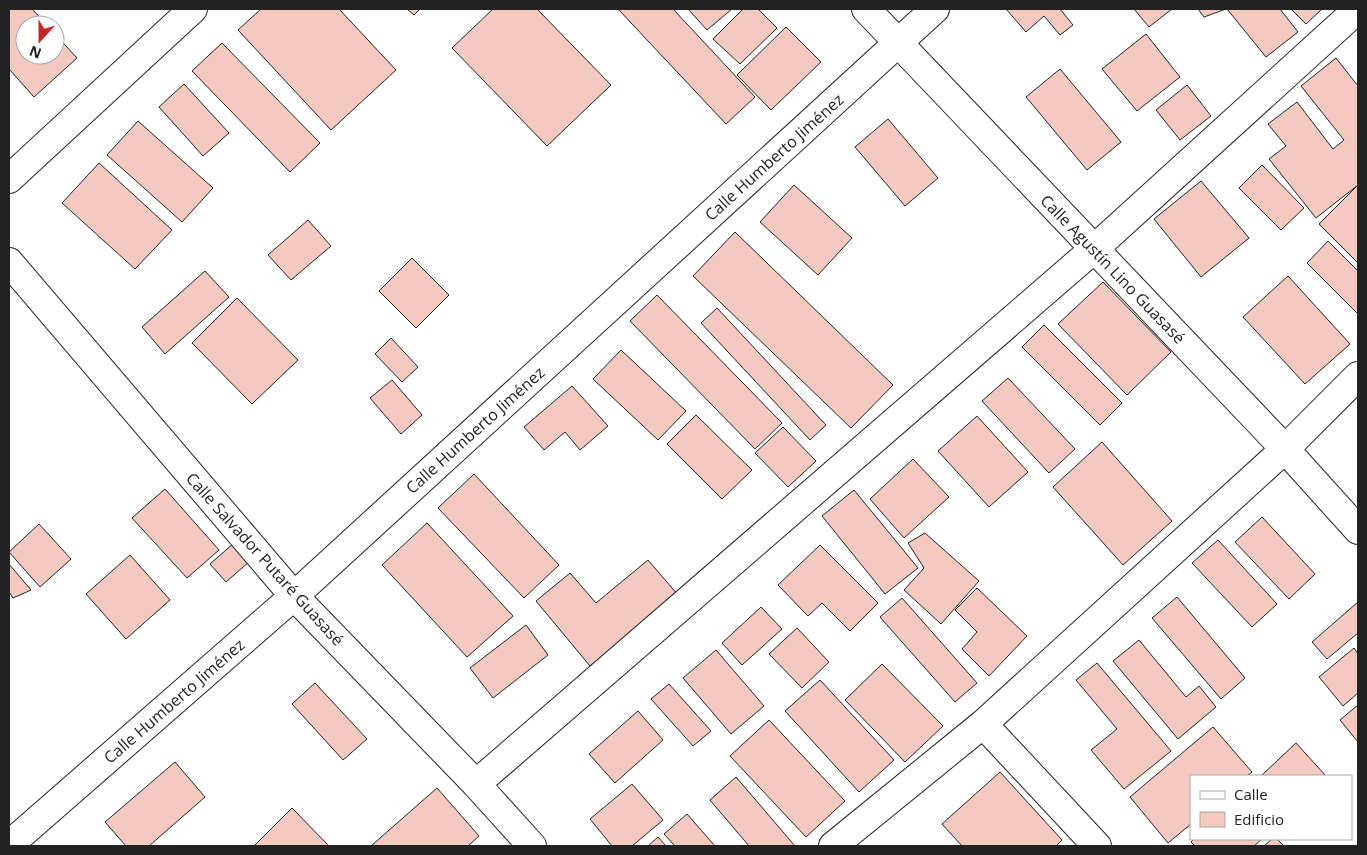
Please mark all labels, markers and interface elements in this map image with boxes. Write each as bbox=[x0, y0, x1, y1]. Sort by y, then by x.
north arrow bbox=[15, 15, 65, 65]
text: N bbox=[26, 42, 44, 64]
street label: Calle Humberto Jiménez bbox=[700, 89, 848, 225]
street label: Calle Agustín Lino Guasasé bbox=[1036, 190, 1190, 348]
street label: Calle Humberto Jiménez bbox=[401, 362, 549, 498]
street label: Calle Salvador Putaré Guasasé bbox=[181, 468, 349, 650]
street label: Calle Humberto Jiménez bbox=[99, 634, 249, 768]
legend bbox=[1190, 775, 1352, 840]
text: Calle bbox=[1234, 784, 1268, 804]
text: Edificio bbox=[1234, 809, 1284, 829]

